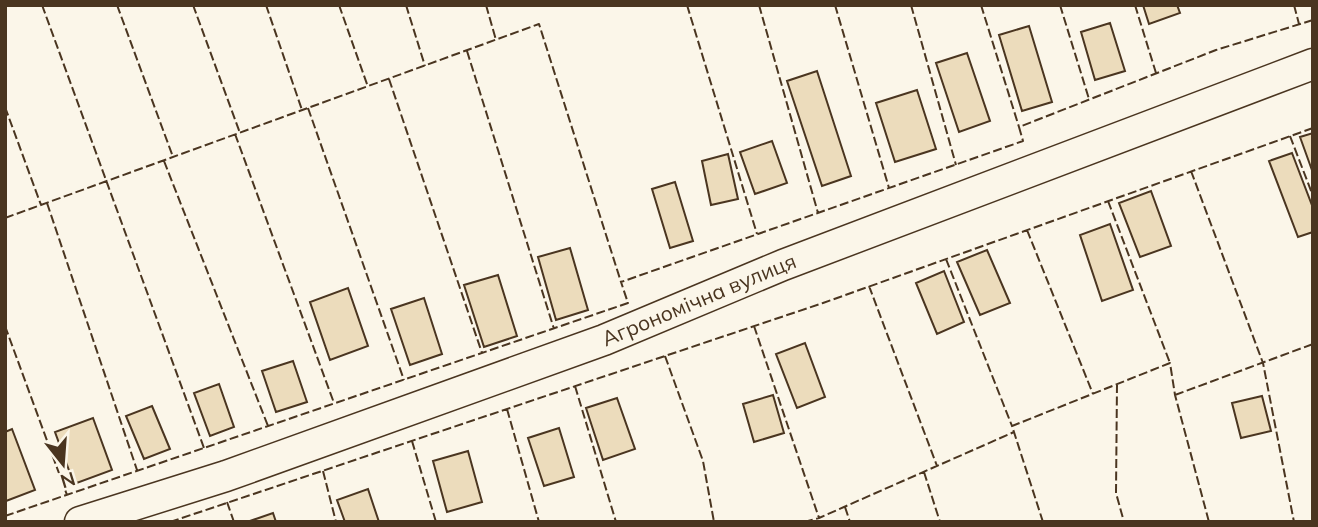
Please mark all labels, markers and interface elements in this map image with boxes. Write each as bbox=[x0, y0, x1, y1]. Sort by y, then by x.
street label: Агрономічна вулиця bbox=[598, 247, 800, 351]
north arrow bbox=[28, 429, 98, 499]
text: N bbox=[58, 467, 78, 494]

